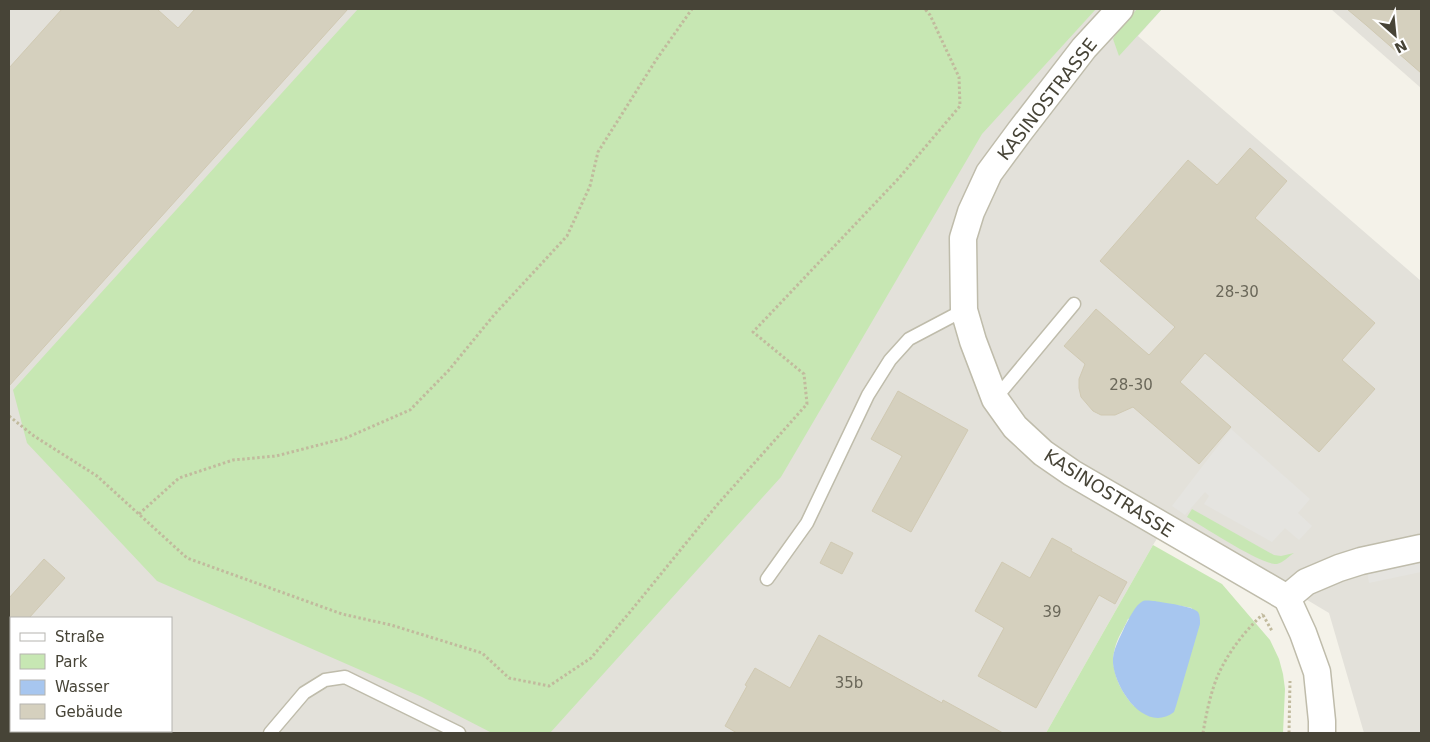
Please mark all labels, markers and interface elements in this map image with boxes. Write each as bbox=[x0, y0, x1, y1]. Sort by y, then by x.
north arrow bbox=[1370, 10, 1420, 60]
street label: KASINOSTRASSE bbox=[993, 34, 1101, 164]
text: N bbox=[1392, 37, 1410, 56]
house number: 28-30 bbox=[1215, 283, 1259, 301]
house number: 28-30 bbox=[1109, 376, 1153, 394]
street label: KASINOSTRASSE bbox=[1040, 445, 1178, 541]
house number: 39 bbox=[1042, 603, 1062, 621]
legend bbox=[10, 617, 172, 732]
text: Straße bbox=[55, 628, 104, 646]
text: Park bbox=[55, 653, 88, 671]
house number: 35b bbox=[835, 674, 863, 692]
text: Wasser bbox=[55, 678, 110, 696]
text: Gebäude bbox=[55, 703, 123, 721]

